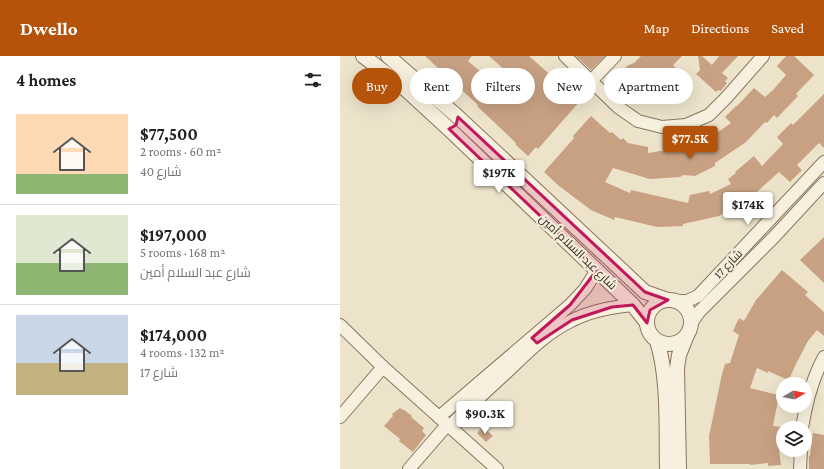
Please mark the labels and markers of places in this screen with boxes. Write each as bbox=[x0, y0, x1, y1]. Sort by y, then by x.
pin: $77.5K bbox=[657, 126, 723, 160]
pin: $197K bbox=[471, 160, 527, 194]
pin: $174K bbox=[720, 192, 776, 226]
pin: $90.3K bbox=[452, 401, 518, 435]

